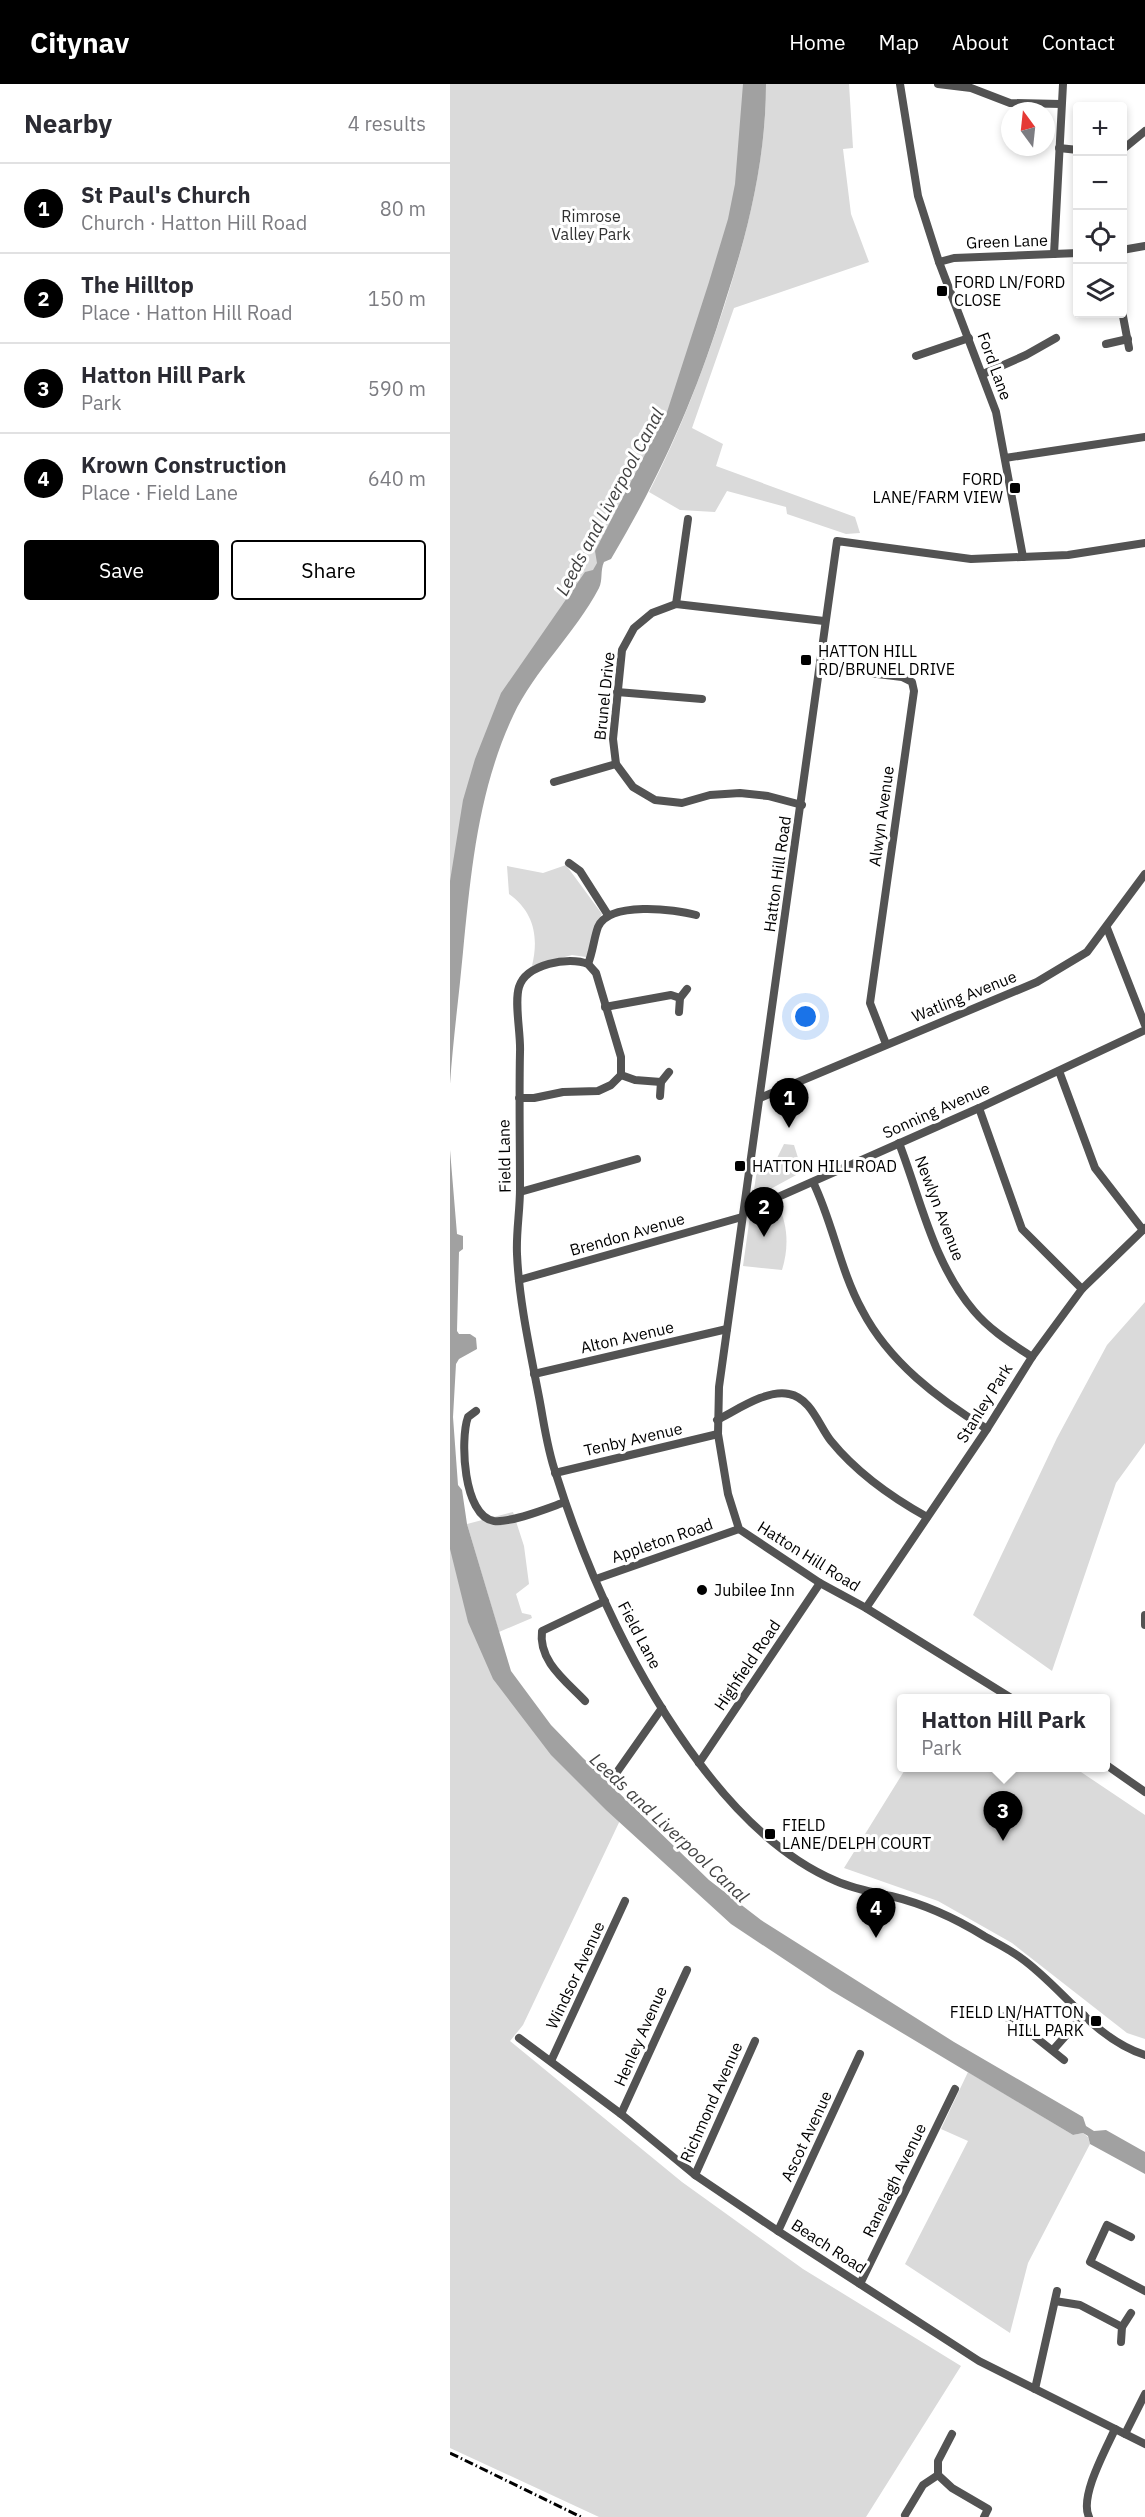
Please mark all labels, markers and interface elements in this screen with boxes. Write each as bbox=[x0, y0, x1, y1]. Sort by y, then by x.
text: Citynav bbox=[30, 24, 129, 61]
text: Home bbox=[789, 28, 846, 56]
text: Map bbox=[879, 28, 919, 56]
text: About bbox=[952, 28, 1009, 56]
text: Contact bbox=[1042, 28, 1115, 56]
north arrow bbox=[1001, 102, 1055, 156]
map controls bbox=[1073, 102, 1127, 318]
button: + bbox=[1073, 102, 1127, 156]
text: Nearby bbox=[24, 106, 112, 140]
text: 4 results bbox=[348, 110, 426, 137]
button: − bbox=[1073, 156, 1127, 210]
text: St Paul's Church bbox=[81, 180, 251, 209]
text: 1 bbox=[38, 195, 50, 222]
text: 80 m bbox=[380, 195, 426, 222]
park label: Rimrose Valley Park bbox=[551, 206, 631, 244]
text: Church · Hatton Hill Road bbox=[81, 209, 307, 236]
button: locate bbox=[1073, 210, 1127, 264]
street label: Green Lane bbox=[966, 230, 1048, 252]
button: layers bbox=[1073, 264, 1127, 318]
text: The Hilltop bbox=[81, 270, 194, 299]
place label: FORD LN/FORD CLOSE bbox=[954, 272, 1065, 310]
marker: FORD LN/FORD CLOSE bbox=[935, 284, 949, 298]
text: 2 bbox=[38, 285, 50, 312]
text: 150 m bbox=[368, 285, 426, 312]
text: Place · Hatton Hill Road bbox=[81, 299, 293, 326]
street label: Ford Lane bbox=[974, 329, 1017, 403]
text: Hatton Hill Park bbox=[81, 360, 245, 389]
text: 3 bbox=[38, 375, 50, 402]
text: 590 m bbox=[368, 375, 426, 402]
text: Park bbox=[81, 389, 121, 416]
water label: Leeds and Liverpool Canal bbox=[550, 404, 669, 599]
text: Krown Construction bbox=[81, 450, 287, 479]
text: 4 bbox=[38, 465, 50, 492]
text: 640 m bbox=[368, 465, 426, 492]
place label: FORD LANE/FARM VIEW bbox=[872, 469, 1003, 507]
text: Place · Field Lane bbox=[81, 479, 238, 506]
marker: FORD LANE/FARM VIEW bbox=[1008, 481, 1022, 495]
button: Save bbox=[24, 540, 219, 600]
button: Share bbox=[231, 540, 426, 600]
place label: HATTON HILL RD/BRUNEL DRIVE bbox=[818, 641, 955, 679]
street label: Brunel Drive bbox=[589, 651, 619, 741]
marker: HATTON HILL RD/BRUNEL DRIVE bbox=[799, 653, 813, 667]
street label: Alwyn Avenue bbox=[864, 764, 898, 867]
street label: Hatton Hill Road bbox=[759, 815, 795, 933]
street label: Watling Avenue bbox=[909, 966, 1020, 1026]
your location bbox=[791, 1002, 820, 1031]
street label: Sonning Avenue bbox=[879, 1077, 993, 1143]
pin: 1 bbox=[770, 1078, 808, 1128]
street label: Field Lane bbox=[493, 1119, 515, 1193]
street label: Newlyn Avenue bbox=[911, 1153, 969, 1263]
place label: HATTON HILL ROAD bbox=[752, 1156, 897, 1176]
marker: HATTON HILL ROAD bbox=[733, 1159, 747, 1173]
pin: 2 bbox=[744, 1188, 784, 1237]
street label: Brendon Avenue bbox=[567, 1208, 687, 1260]
street label: Alton Avenue bbox=[578, 1316, 676, 1357]
street label: Stanley Park bbox=[952, 1359, 1017, 1446]
street label: Tenby Avenue bbox=[582, 1418, 684, 1460]
street label: Appleton Road bbox=[609, 1513, 715, 1567]
street label: Hatton Hill Road bbox=[754, 1516, 864, 1596]
place label: Jubilee Inn bbox=[714, 1580, 795, 1600]
marker: Jubilee Inn bbox=[695, 1583, 709, 1597]
street label: Field Lane bbox=[614, 1598, 666, 1672]
street label: Highfield Road bbox=[709, 1616, 785, 1714]
popup bbox=[897, 1694, 1110, 1772]
text: Hatton Hill Park bbox=[921, 1705, 1086, 1734]
text: Park bbox=[921, 1734, 962, 1761]
water label: Leeds and Liverpool Canal bbox=[585, 1748, 754, 1907]
pin: 3 bbox=[984, 1792, 1022, 1841]
place label: FIELD LANE/DELPH COURT bbox=[782, 1815, 931, 1853]
marker: FIELD LANE/DELPH COURT bbox=[763, 1827, 777, 1841]
pin: 4 bbox=[856, 1888, 896, 1938]
street label: Windsor Avenue bbox=[541, 1918, 609, 2032]
street label: Henley Avenue bbox=[609, 1983, 671, 2089]
place label: FIELD LN/HATTON HILL PARK bbox=[950, 2002, 1084, 2040]
marker: FIELD LN/HATTON HILL PARK bbox=[1089, 2014, 1103, 2028]
street label: Richmond Avenue bbox=[675, 2038, 747, 2165]
street label: Ascot Avenue bbox=[776, 2087, 836, 2185]
street label: Ranelagh Avenue bbox=[858, 2120, 930, 2240]
street label: Beach Road bbox=[788, 2214, 870, 2278]

